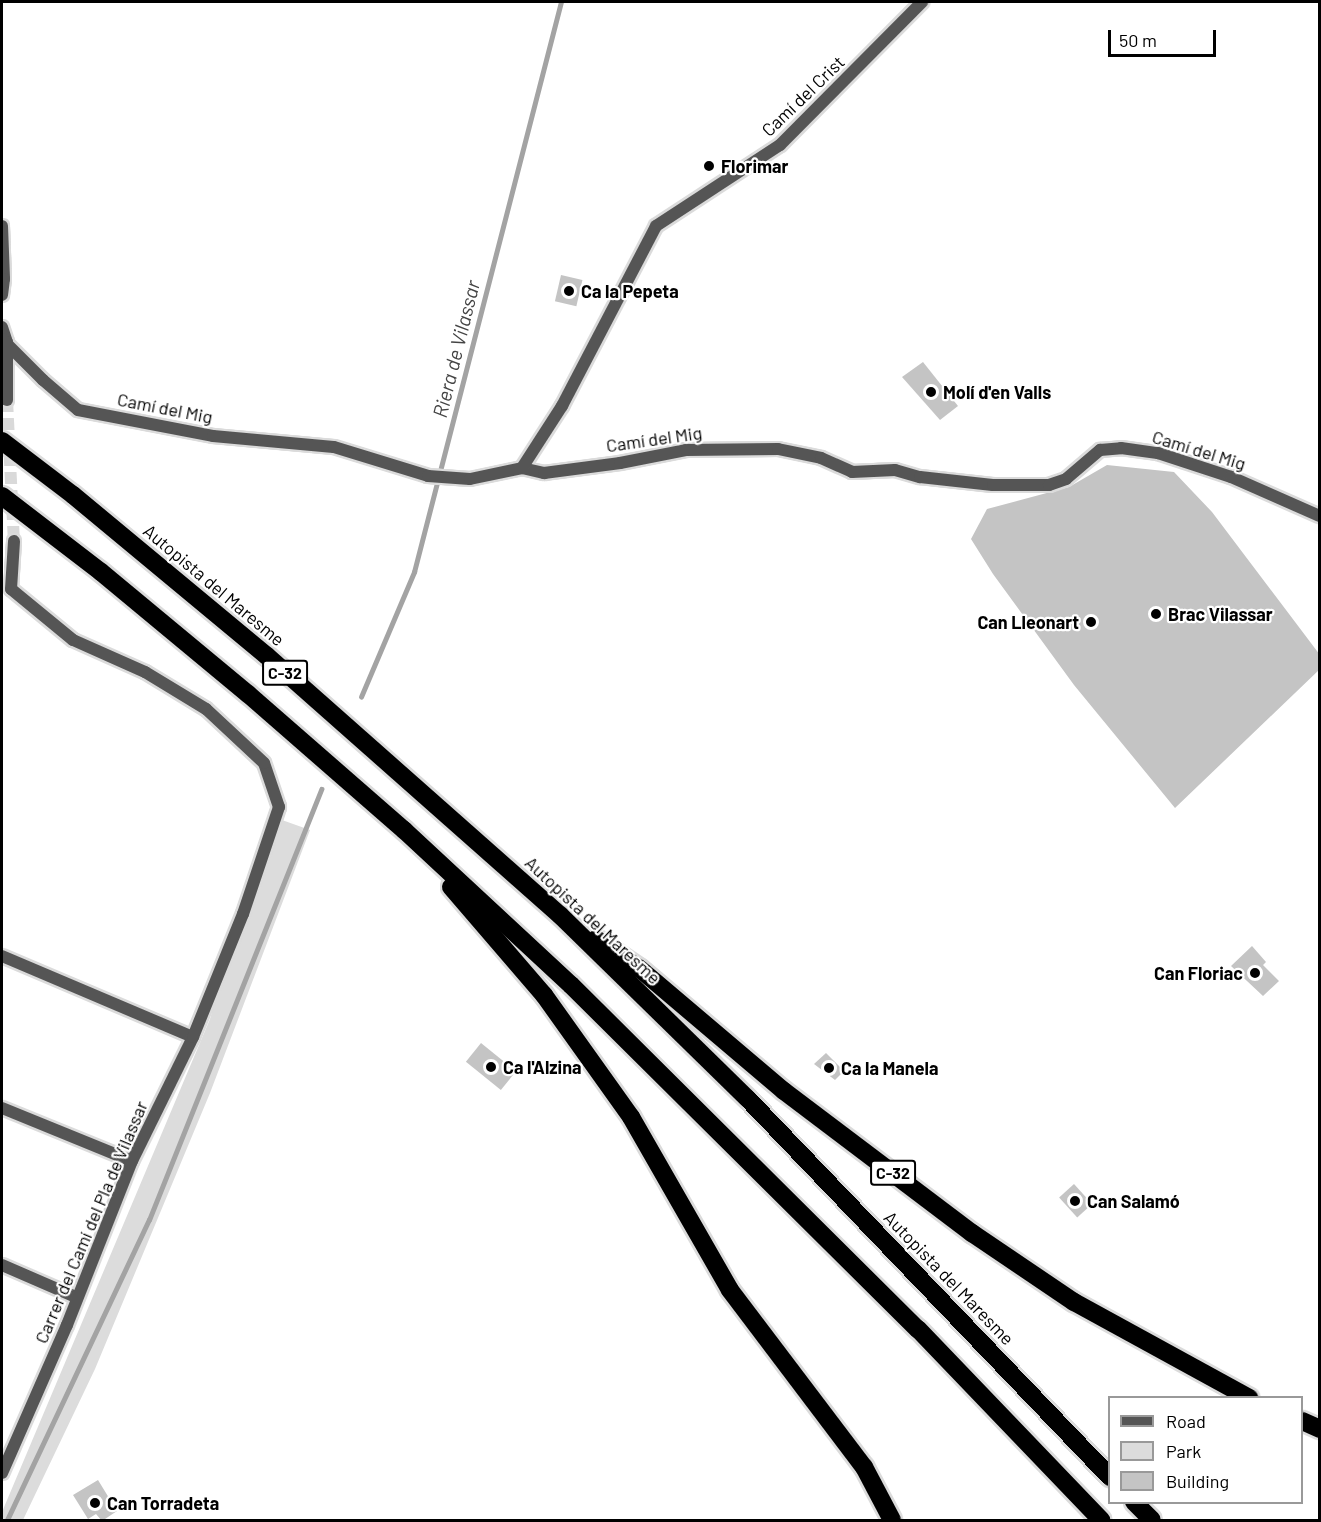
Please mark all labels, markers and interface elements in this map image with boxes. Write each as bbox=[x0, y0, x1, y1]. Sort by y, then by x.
scale bar bbox=[1111, 18, 1219, 56]
text: 50 m bbox=[1119, 29, 1157, 51]
street label: Camí del Crist bbox=[757, 51, 849, 141]
place label: Florimar bbox=[721, 155, 788, 177]
marker: Florimar bbox=[702, 159, 716, 173]
water label: Riera de Vilassar bbox=[427, 278, 485, 420]
place label: Ca la Pepeta bbox=[581, 280, 679, 302]
marker: Ca la Pepeta bbox=[562, 284, 576, 298]
place label: Molí d'en Valls bbox=[943, 381, 1051, 403]
marker: Molí d'en Valls bbox=[924, 385, 938, 399]
street label: Camí del Mig bbox=[116, 388, 214, 428]
street label: Camí del Mig bbox=[605, 422, 703, 456]
street label: Camí del Mig bbox=[1150, 426, 1248, 474]
street label: Autopista del Maresme bbox=[139, 520, 289, 650]
place label: Brac Vilassar bbox=[1168, 603, 1273, 625]
marker: Brac Vilassar bbox=[1149, 607, 1163, 621]
place label: Can Lleonart bbox=[977, 611, 1079, 633]
marker: Can Lleonart bbox=[1084, 615, 1098, 629]
road number: C-32 bbox=[261, 660, 309, 686]
street label: Autopista del Maresme bbox=[521, 852, 665, 988]
place label: Can Floriac bbox=[1154, 962, 1243, 984]
marker: Can Floriac bbox=[1248, 966, 1262, 980]
place label: Ca l'Alzina bbox=[503, 1056, 581, 1078]
place label: Ca la Manela bbox=[841, 1057, 938, 1079]
marker: Ca l'Alzina bbox=[484, 1060, 498, 1074]
marker: Ca la Manela bbox=[822, 1061, 836, 1075]
street label: Carrer del Camí del Pla de Vilassar bbox=[30, 1098, 152, 1346]
road number: C-32 bbox=[869, 1160, 917, 1186]
place label: Can Salamó bbox=[1087, 1190, 1180, 1212]
marker: Can Salamó bbox=[1068, 1194, 1082, 1208]
street label: Autopista del Maresme bbox=[880, 1207, 1018, 1349]
legend bbox=[1108, 1396, 1303, 1504]
text: Road bbox=[1166, 1410, 1206, 1432]
text: Park bbox=[1166, 1440, 1201, 1462]
text: Building bbox=[1166, 1470, 1229, 1492]
place label: Can Torradeta bbox=[107, 1492, 219, 1514]
marker: Can Torradeta bbox=[88, 1496, 102, 1510]

